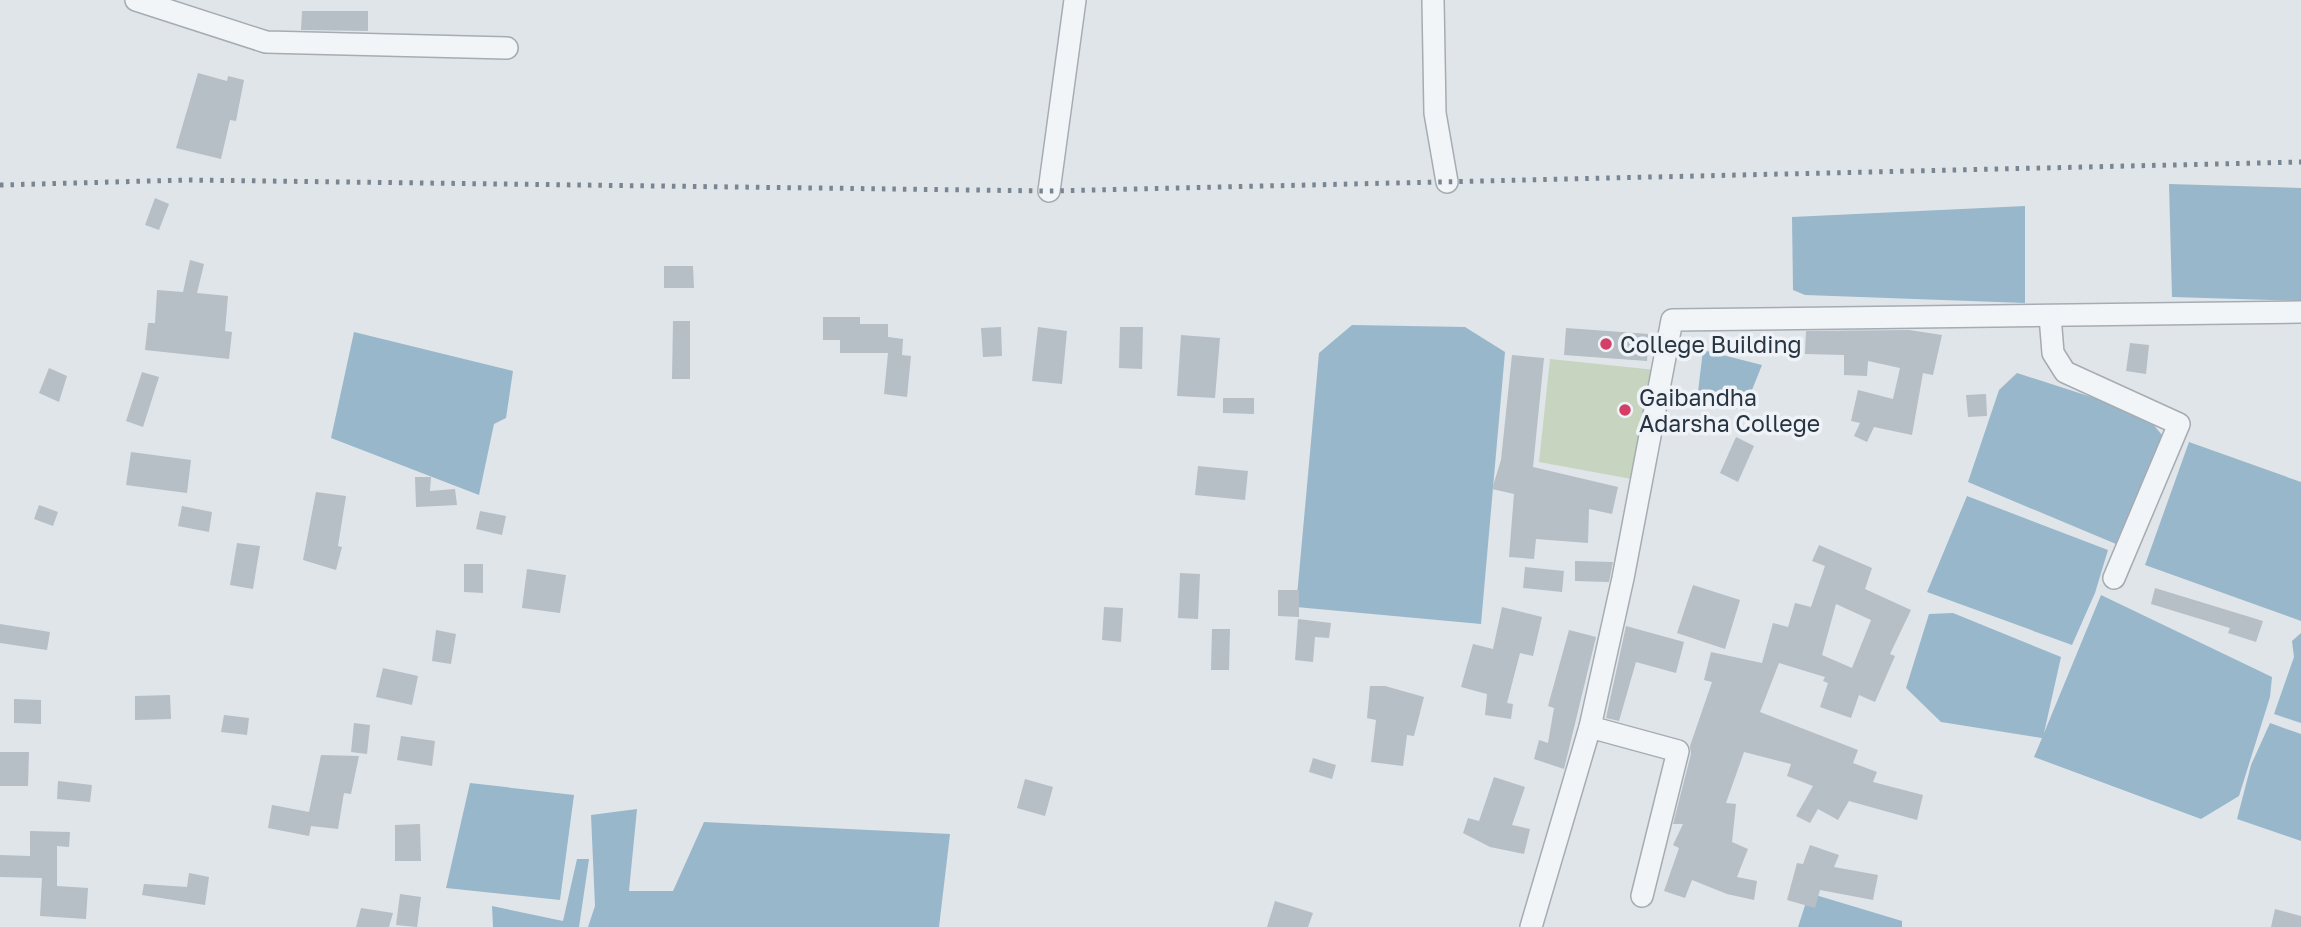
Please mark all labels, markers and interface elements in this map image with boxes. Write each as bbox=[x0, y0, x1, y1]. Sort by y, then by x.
place label: College Building bbox=[1620, 330, 1802, 358]
marker: College Building bbox=[1598, 336, 1614, 352]
place label: Gaibandha Adarsha College bbox=[1639, 383, 1820, 437]
marker: Gaibandha Adarsha College bbox=[1617, 402, 1633, 418]

